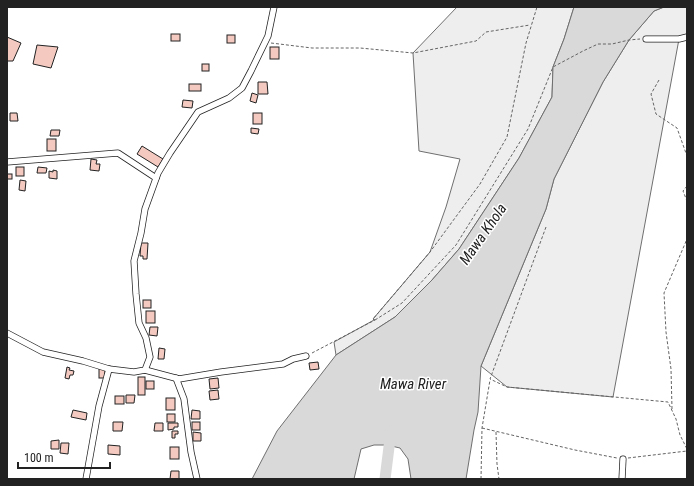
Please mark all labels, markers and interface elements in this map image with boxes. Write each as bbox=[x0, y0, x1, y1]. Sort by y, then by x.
water label: Mawa Khola bbox=[455, 200, 511, 268]
water label: Mawa River bbox=[380, 375, 447, 393]
scale bar bbox=[18, 444, 110, 470]
text: 100 m bbox=[24, 451, 54, 465]

